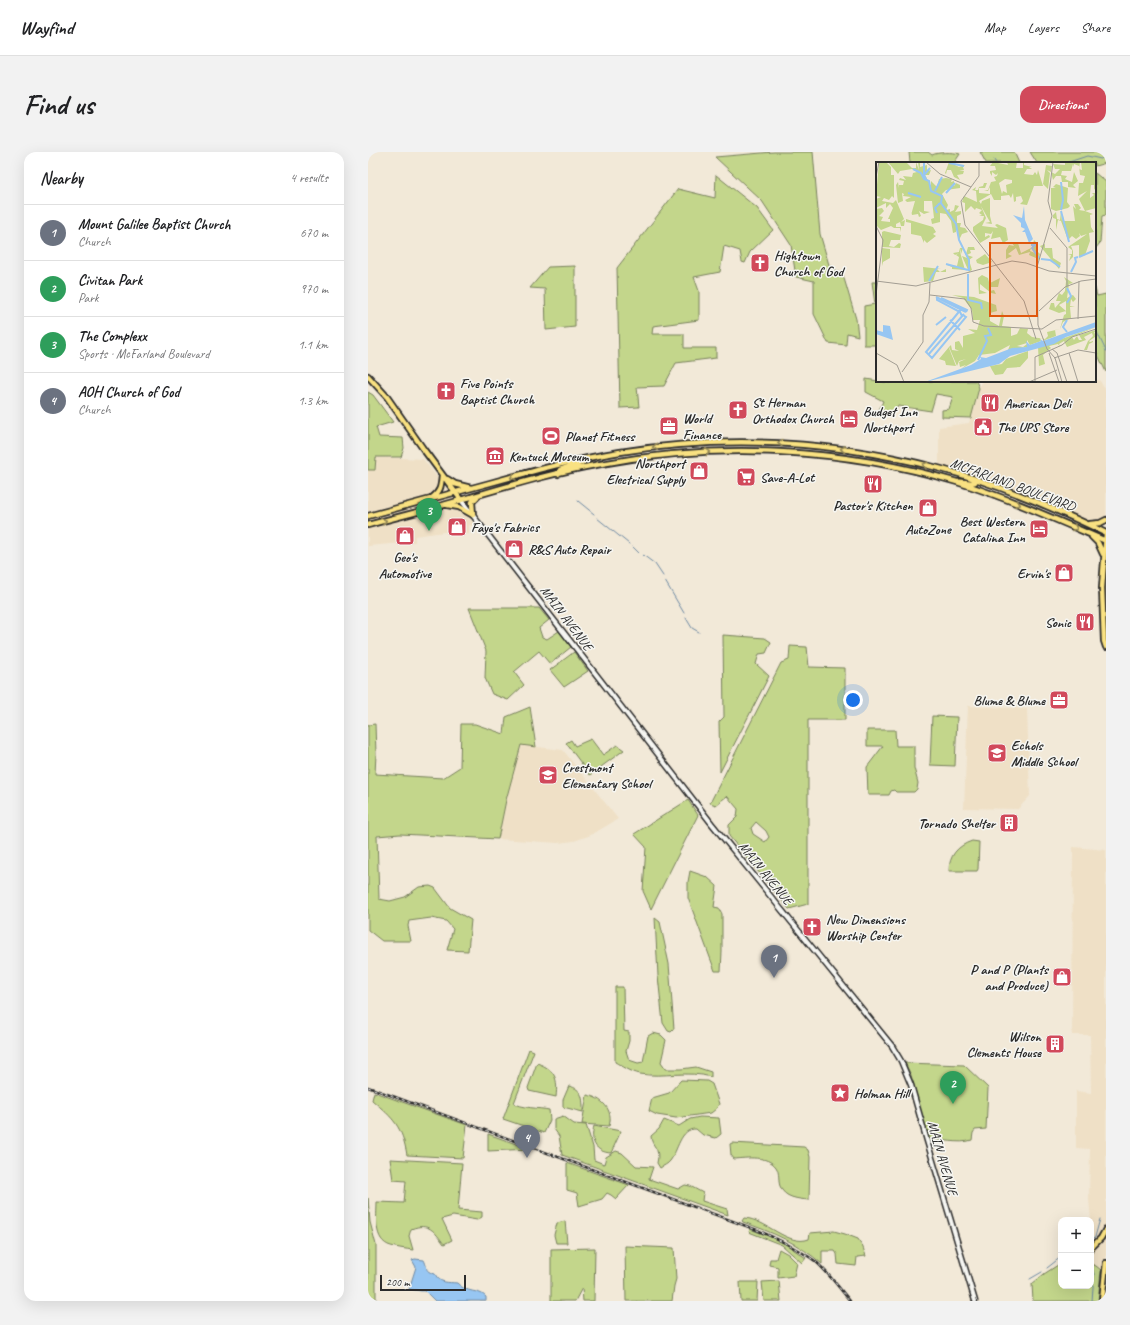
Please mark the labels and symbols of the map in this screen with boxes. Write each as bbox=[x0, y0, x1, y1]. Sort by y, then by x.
inset map bbox=[876, 162, 1096, 382]
place label: Hightown Church of God bbox=[774, 247, 846, 280]
church icon: Hightown Church of God bbox=[749, 252, 771, 274]
place label: Five Points Baptist Church bbox=[460, 375, 535, 408]
church icon: Five Points Baptist Church bbox=[435, 380, 457, 402]
restaurant icon: American Deli bbox=[979, 392, 1001, 414]
place label: St Herman Orthodox Church bbox=[752, 394, 835, 427]
place label: American Deli bbox=[1004, 395, 1073, 412]
church icon: St Herman Orthodox Church bbox=[727, 399, 749, 421]
place label: Budget Inn Northport bbox=[863, 403, 918, 436]
hotel icon: Budget Inn Northport bbox=[838, 408, 860, 430]
place label: World Finance bbox=[683, 410, 722, 443]
office icon: World Finance bbox=[658, 415, 680, 437]
public building icon: The UPS Store bbox=[972, 416, 994, 438]
place label: The UPS Store bbox=[997, 419, 1070, 436]
sports icon: Planet Fitness bbox=[540, 425, 562, 447]
place label: Planet Fitness bbox=[565, 428, 636, 445]
one-way arrow bbox=[777, 439, 783, 447]
one-way arrow bbox=[652, 442, 658, 451]
museum icon: Kentuck Museum bbox=[484, 445, 506, 467]
one-way arrow bbox=[840, 445, 846, 454]
place label: Kentuck Museum bbox=[509, 448, 590, 465]
one-way arrow bbox=[705, 448, 711, 456]
street label: MCFARLAND BOULEVARD bbox=[948, 454, 1079, 516]
place label: Northport Electrical Supply bbox=[606, 455, 687, 488]
shop icon: Northport Electrical Supply bbox=[688, 460, 710, 482]
one-way arrow bbox=[922, 461, 929, 470]
supermarket icon: Save-A-Lot bbox=[735, 466, 757, 488]
place label: Save-A-Lot bbox=[760, 469, 815, 486]
one-way arrow bbox=[510, 472, 516, 480]
restaurant icon: Pastor's Kitchen bbox=[862, 473, 884, 495]
place label: Pastor's Kitchen bbox=[833, 497, 913, 514]
shop icon: AutoZone bbox=[917, 497, 939, 519]
pin: 3 bbox=[416, 498, 442, 531]
one-way arrow bbox=[1015, 499, 1022, 507]
place label: Best Western Catalina Inn bbox=[960, 513, 1027, 546]
shop icon: Faye's Fabrics bbox=[446, 516, 468, 538]
one-way arrow bbox=[380, 517, 387, 526]
hotel icon: Best Western Catalina Inn bbox=[1028, 518, 1050, 540]
place label: Faye's Fabrics bbox=[471, 519, 541, 536]
place label: AutoZone bbox=[905, 521, 952, 538]
one-way arrow bbox=[1071, 523, 1078, 531]
shop icon: Geo's Automotive bbox=[394, 525, 416, 547]
shop icon: R&S Auto Repair bbox=[503, 538, 525, 560]
place label: R&S Auto Repair bbox=[528, 541, 613, 558]
place label: Geo's Automotive bbox=[379, 549, 432, 582]
shop icon: Ervin's bbox=[1053, 562, 1075, 584]
place label: Ervin's bbox=[1017, 565, 1052, 582]
street label: MAIN AVENUE bbox=[537, 582, 598, 656]
restaurant icon: Sonic bbox=[1074, 611, 1096, 633]
place label: Sonic bbox=[1045, 614, 1072, 631]
office icon: Blume & Blume bbox=[1048, 689, 1070, 711]
your location bbox=[843, 690, 863, 710]
place label: Blume & Blume bbox=[974, 692, 1046, 709]
place label: Echols Middle School bbox=[1011, 737, 1079, 770]
school or university icon: Echols Middle School bbox=[986, 742, 1008, 764]
place label: Crestmont Elementary School bbox=[562, 759, 653, 792]
school or university icon: Crestmont Elementary School bbox=[537, 764, 559, 786]
building icon: Tornado Shelter bbox=[998, 812, 1020, 834]
place label: Tornado Shelter bbox=[918, 815, 997, 832]
street label: MAIN AVENUE bbox=[735, 838, 798, 910]
place label: New Dimensions Worship Center bbox=[826, 911, 907, 944]
church icon: New Dimensions Worship Center bbox=[801, 916, 823, 938]
pin: 1 bbox=[761, 945, 787, 978]
place label: P and P (Plants and Produce) bbox=[970, 961, 1050, 994]
shop icon: P and P (Plants and Produce) bbox=[1051, 966, 1073, 988]
place label: Wilson Clements House bbox=[967, 1028, 1043, 1061]
building icon: Wilson Clements House bbox=[1044, 1033, 1066, 1055]
pin: 2 bbox=[940, 1071, 966, 1104]
place icon: Holman Hill bbox=[829, 1082, 851, 1104]
place label: Holman Hill bbox=[854, 1085, 912, 1102]
street label: MAIN AVENUE bbox=[924, 1119, 962, 1200]
pin: 4 bbox=[514, 1125, 540, 1158]
scale bar bbox=[380, 1273, 466, 1292]

